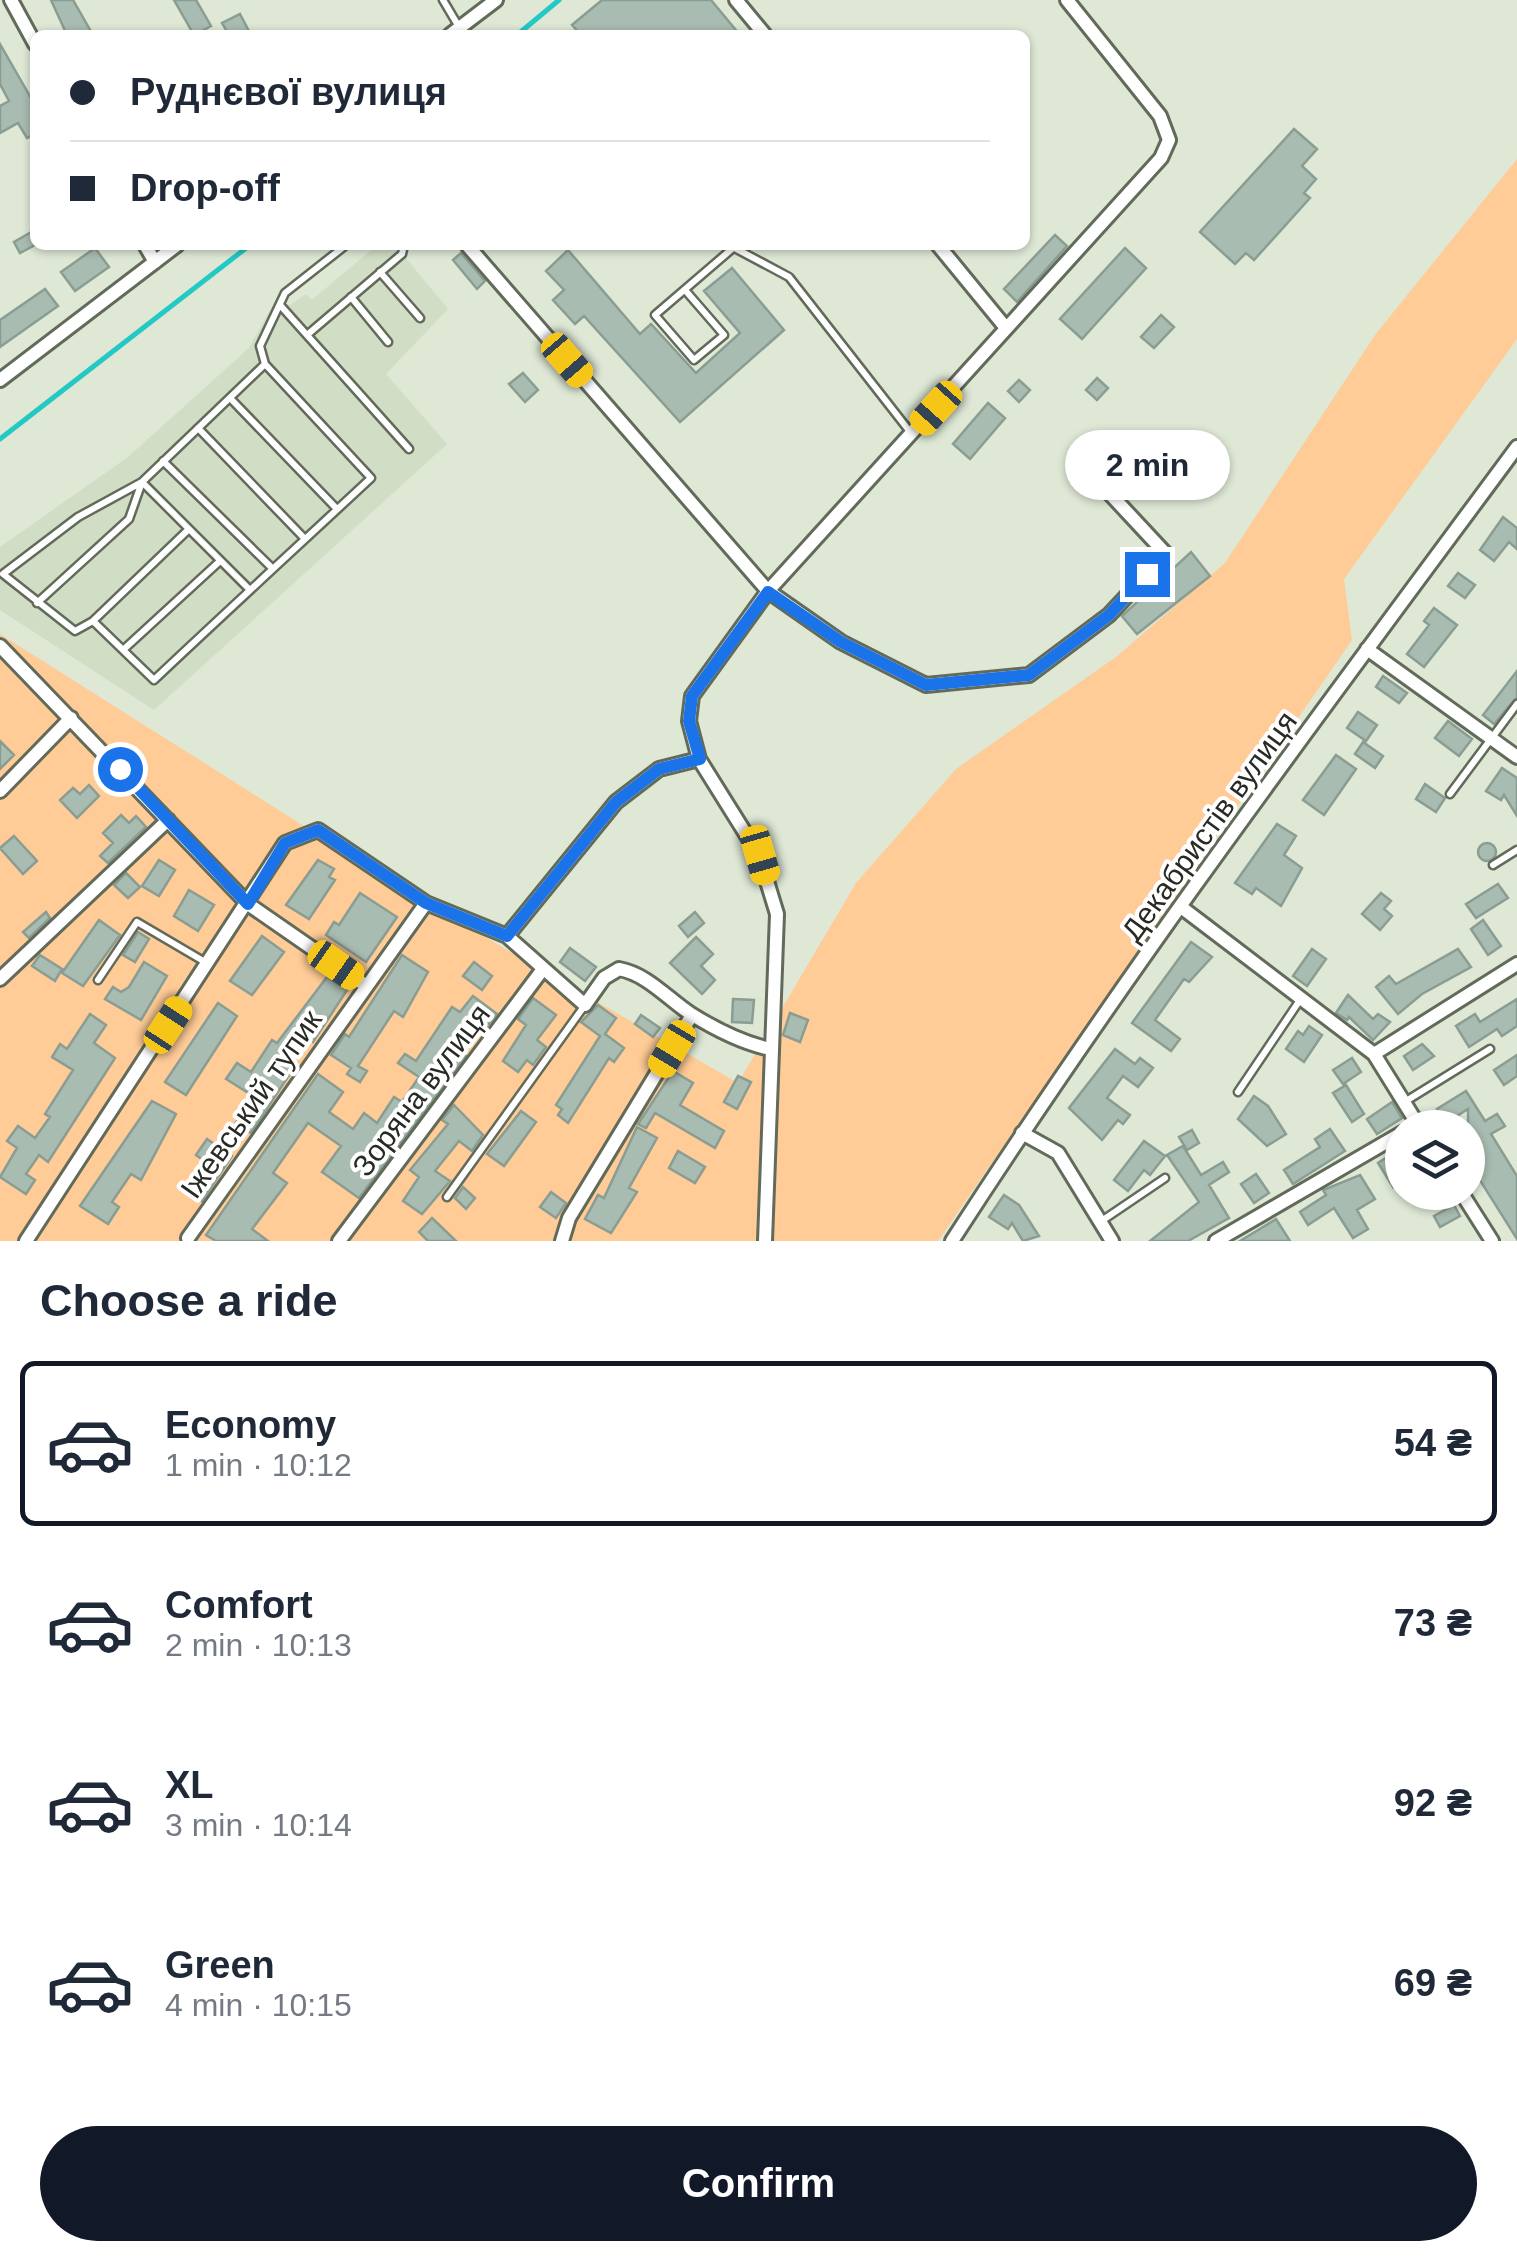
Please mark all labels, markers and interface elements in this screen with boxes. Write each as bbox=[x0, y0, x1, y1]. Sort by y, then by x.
text: Руднєвої вулиця bbox=[130, 71, 447, 113]
text: Drop-off bbox=[130, 167, 280, 209]
car bbox=[536, 328, 598, 392]
car bbox=[905, 376, 967, 440]
callout: 2 min bbox=[1064, 429, 1230, 499]
text: 2 min bbox=[1106, 447, 1189, 483]
route end bbox=[1125, 552, 1170, 597]
street label: Декабристів вулиця bbox=[1115, 705, 1303, 947]
route start bbox=[98, 747, 143, 792]
car bbox=[737, 822, 783, 888]
car bbox=[303, 936, 369, 994]
car bbox=[139, 992, 197, 1058]
street label: Зоряна вулиця bbox=[346, 998, 496, 1182]
street label: Іжевський тупик bbox=[174, 1003, 329, 1204]
car bbox=[644, 1016, 700, 1082]
map controls bbox=[1385, 1110, 1485, 1210]
button: layers bbox=[1385, 1110, 1485, 1210]
text: Choose a ride bbox=[40, 1275, 338, 1326]
icon: car bbox=[45, 1399, 135, 1489]
text: Economy bbox=[165, 1404, 336, 1446]
text: 54 ₴ bbox=[1394, 1422, 1472, 1464]
text: 1 min · 10:12 bbox=[165, 1447, 352, 1483]
icon: car bbox=[45, 1579, 135, 1669]
text: Comfort bbox=[165, 1584, 313, 1626]
text: 73 ₴ bbox=[1394, 1602, 1472, 1644]
text: 2 min · 10:13 bbox=[165, 1627, 352, 1663]
icon: car bbox=[45, 1759, 135, 1849]
text: XL bbox=[165, 1764, 214, 1806]
text: 92 ₴ bbox=[1394, 1782, 1472, 1824]
text: 3 min · 10:14 bbox=[165, 1807, 352, 1843]
icon: car bbox=[45, 1939, 135, 2029]
text: Green bbox=[165, 1944, 275, 1986]
text: 69 ₴ bbox=[1394, 1962, 1472, 2004]
text: 4 min · 10:15 bbox=[165, 1987, 352, 2023]
button: Confirm bbox=[40, 2126, 1477, 2241]

